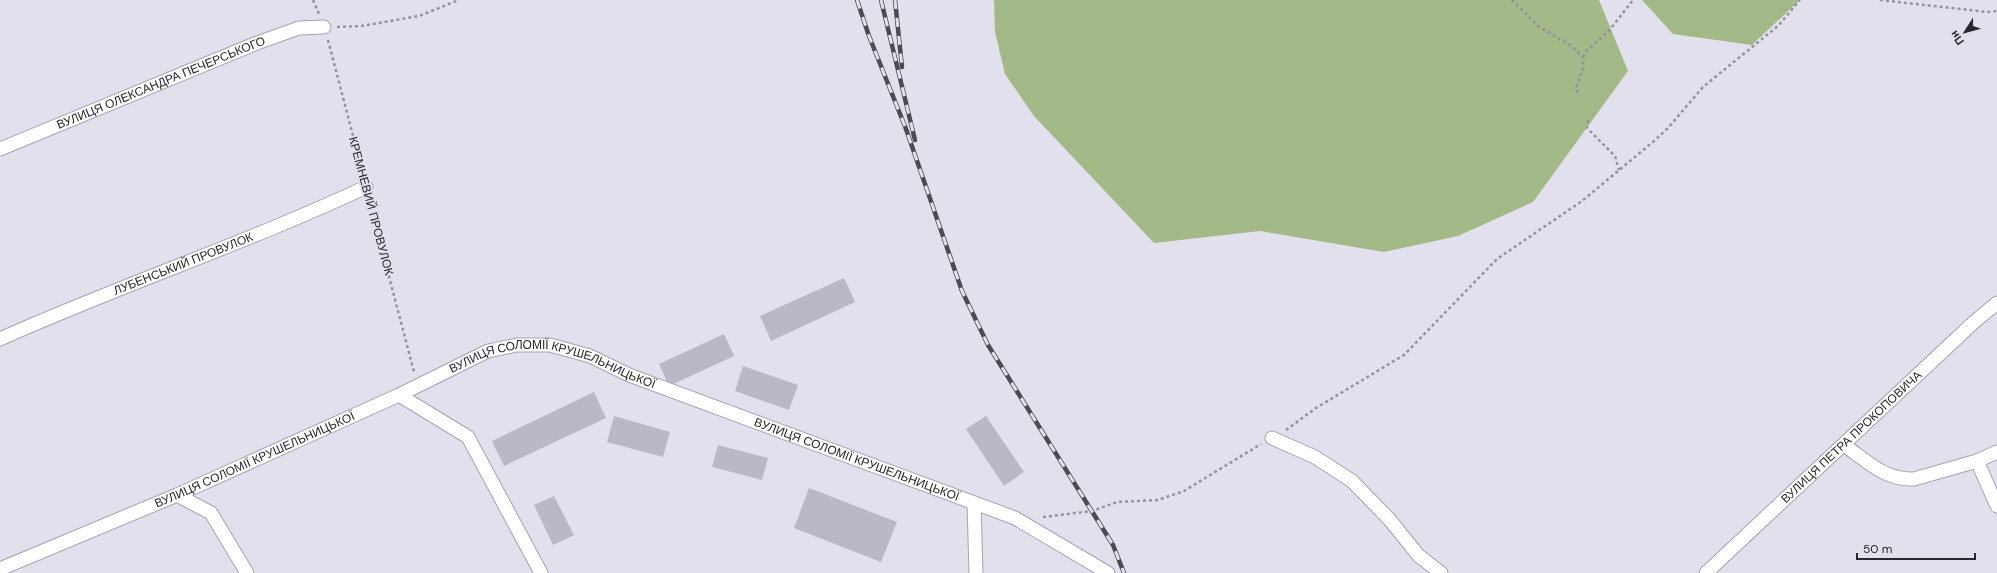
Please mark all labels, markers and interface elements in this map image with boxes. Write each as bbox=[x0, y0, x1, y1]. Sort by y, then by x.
north arrow bbox=[1945, 12, 1985, 52]
text: Пн bbox=[1947, 28, 1967, 48]
street label: ВУЛИЦЯ ОЛЕКСАНДРА ПЕЧЕРСЬКОГО bbox=[54, 33, 267, 133]
street label: КРЕМНЕВИЙ ПРОВУЛОК bbox=[345, 135, 397, 277]
street label: ЛУБЕНСЬКИЙ ПРОВУЛОК bbox=[111, 229, 255, 299]
street label: ВУЛИЦЯ СОЛОМІЇ КРУШЕЛЬНИЦЬКОЇ bbox=[446, 337, 658, 392]
street label: ВУЛИЦЯ ПЕТРА ПРОКОПОВИЧА bbox=[1778, 367, 1925, 507]
street label: ВУЛИЦЯ СОЛОМІЇ КРУШЕЛЬНИЦЬКОЇ bbox=[152, 408, 358, 511]
street label: ВУЛИЦЯ СОЛОМІЇ КРУШЕЛЬНИЦЬКОЇ bbox=[752, 414, 962, 505]
scale bar bbox=[1857, 535, 1975, 561]
text: 50 m bbox=[1863, 541, 1892, 557]

